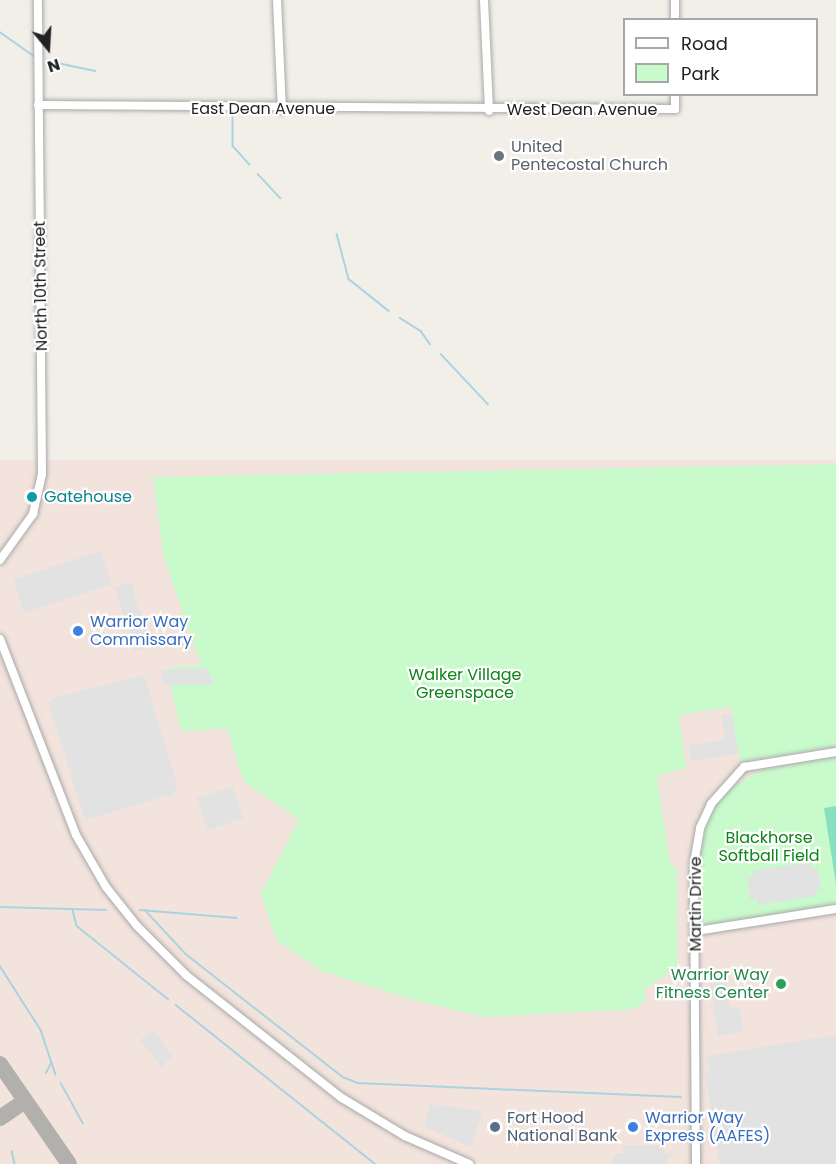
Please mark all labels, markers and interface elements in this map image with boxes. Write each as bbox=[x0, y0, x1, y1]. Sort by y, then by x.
north arrow bbox=[18, 18, 78, 78]
legend bbox=[623, 18, 818, 96]
text: Road bbox=[681, 31, 728, 56]
text: N bbox=[44, 53, 63, 78]
text: Park bbox=[681, 61, 720, 86]
street label: East Dean Avenue bbox=[191, 99, 335, 119]
street label: West Dean Avenue bbox=[507, 100, 657, 120]
place label: United Pentecostal Church bbox=[511, 137, 668, 175]
marker: United Pentecostal Church bbox=[492, 149, 506, 163]
street label: North 10th Street bbox=[30, 221, 52, 351]
place label: Gatehouse bbox=[44, 487, 132, 507]
marker: Gatehouse bbox=[25, 490, 39, 504]
place label: Warrior Way Commissary bbox=[90, 612, 192, 650]
marker: Warrior Way Commissary bbox=[71, 624, 85, 638]
park label: Walker Village Greenspace bbox=[409, 665, 521, 703]
park label: Blackhorse Softball Field bbox=[718, 828, 820, 866]
street label: Martin Drive bbox=[686, 857, 706, 951]
place label: Warrior Way Fitness Center bbox=[656, 965, 769, 1003]
marker: Warrior Way Fitness Center bbox=[774, 977, 788, 991]
place label: Fort Hood National Bank bbox=[507, 1108, 617, 1146]
place label: Warrior Way Express (AAFES) bbox=[645, 1108, 770, 1146]
marker: Fort Hood National Bank bbox=[488, 1120, 502, 1134]
marker: Warrior Way Express (AAFES) bbox=[626, 1120, 640, 1134]

